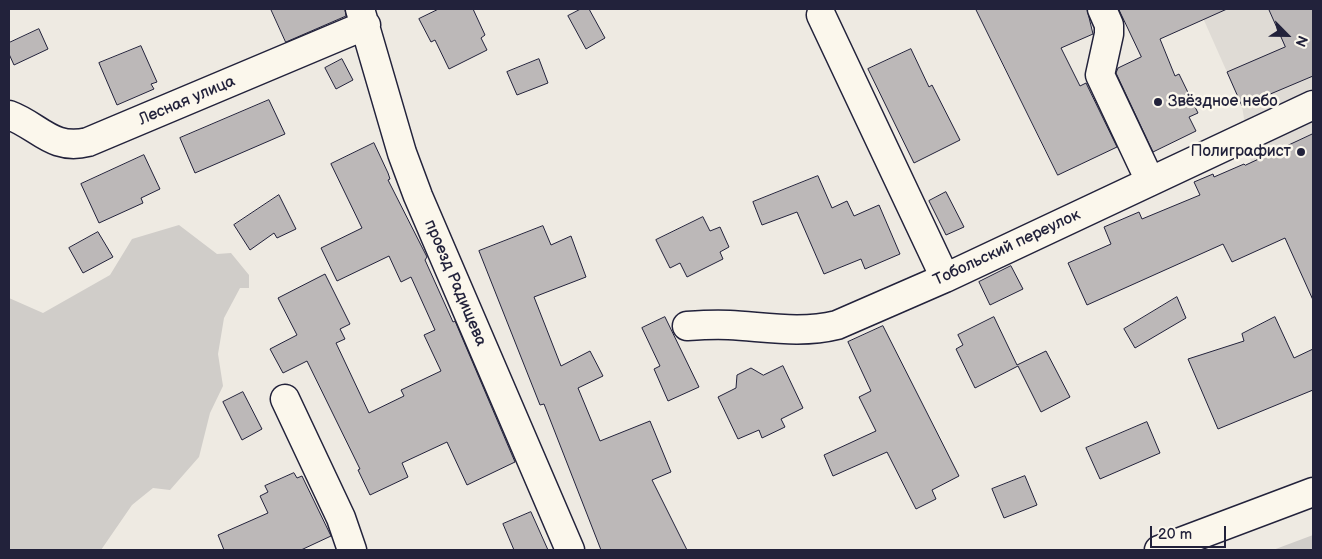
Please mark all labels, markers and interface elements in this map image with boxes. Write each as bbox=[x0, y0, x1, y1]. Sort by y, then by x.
north arrow bbox=[1262, 10, 1312, 60]
text: N bbox=[1291, 33, 1311, 49]
street label: Лесная улица bbox=[136, 72, 238, 130]
place label: Звёздное небо bbox=[1168, 92, 1278, 112]
marker: Звёздное небо bbox=[1152, 96, 1164, 108]
place label: Полиграфист bbox=[1190, 142, 1291, 162]
marker: Полиграфист bbox=[1295, 146, 1307, 158]
street label: Тобольский переулок bbox=[931, 206, 1083, 290]
street label: проезд Радищева bbox=[420, 217, 490, 349]
scale bar bbox=[1152, 516, 1228, 548]
text: 20 m bbox=[1158, 525, 1192, 544]

